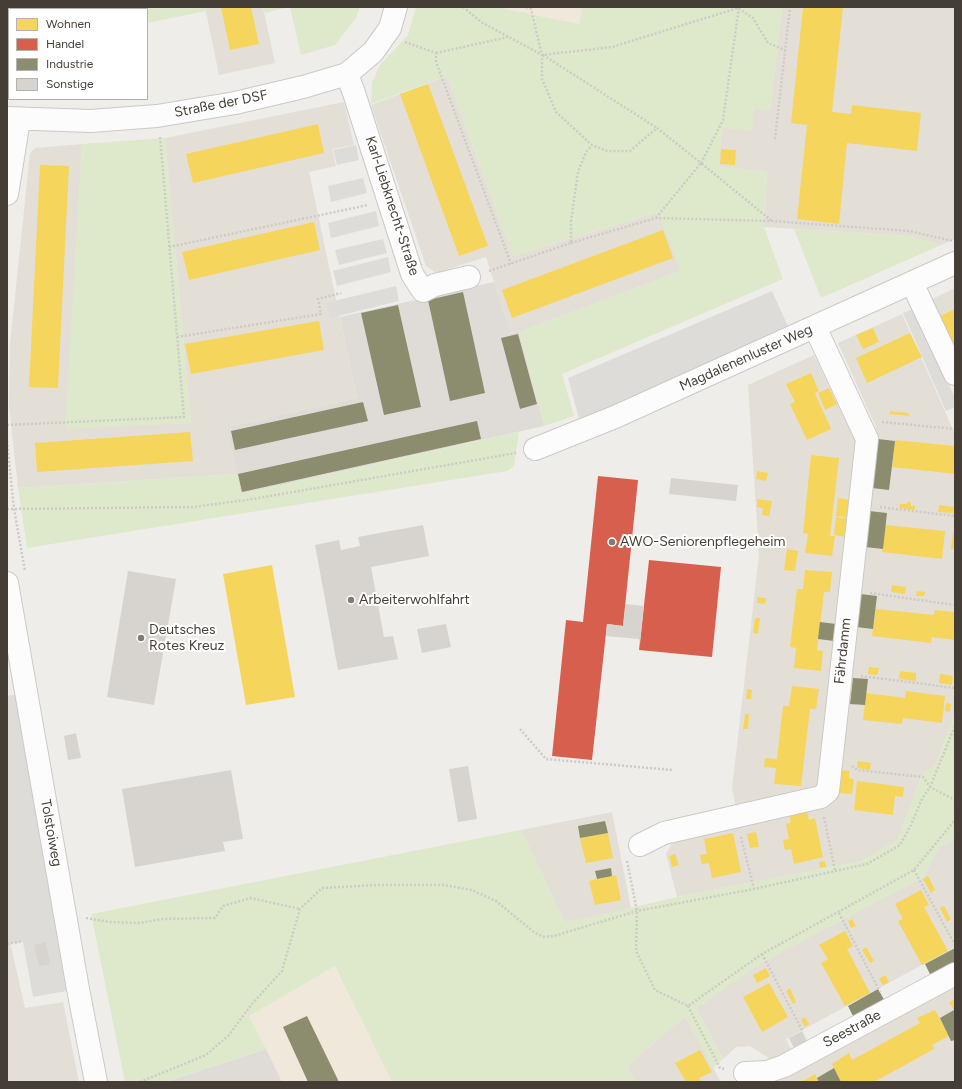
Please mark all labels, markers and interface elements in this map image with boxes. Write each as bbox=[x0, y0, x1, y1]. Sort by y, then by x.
legend bbox=[8, 8, 148, 100]
text: Wohnen bbox=[46, 17, 91, 31]
text: Handel bbox=[46, 37, 84, 51]
text: Industrie bbox=[46, 57, 93, 71]
text: Sonstige bbox=[46, 77, 94, 91]
street label: Straße der DSF bbox=[173, 87, 269, 121]
street label: Karl-Liebknecht-Straße bbox=[362, 134, 422, 278]
street label: Magdalenenluster Weg bbox=[677, 321, 815, 395]
place label: AWO-Seniorenpflegeheim bbox=[620, 534, 785, 550]
marker: AWO-Seniorenpflegeheim bbox=[607, 537, 617, 547]
place label: Arbeiterwohlfahrt bbox=[359, 592, 470, 608]
marker: Arbeiterwohlfahrt bbox=[346, 595, 356, 605]
street label: Fährdamm bbox=[831, 617, 855, 685]
place label: Deutsches Rotes Kreuz bbox=[149, 622, 224, 654]
marker: Deutsches Rotes Kreuz bbox=[136, 633, 146, 643]
street label: Tolstoiweg bbox=[37, 798, 65, 868]
street label: Seestraße bbox=[820, 1007, 884, 1051]

